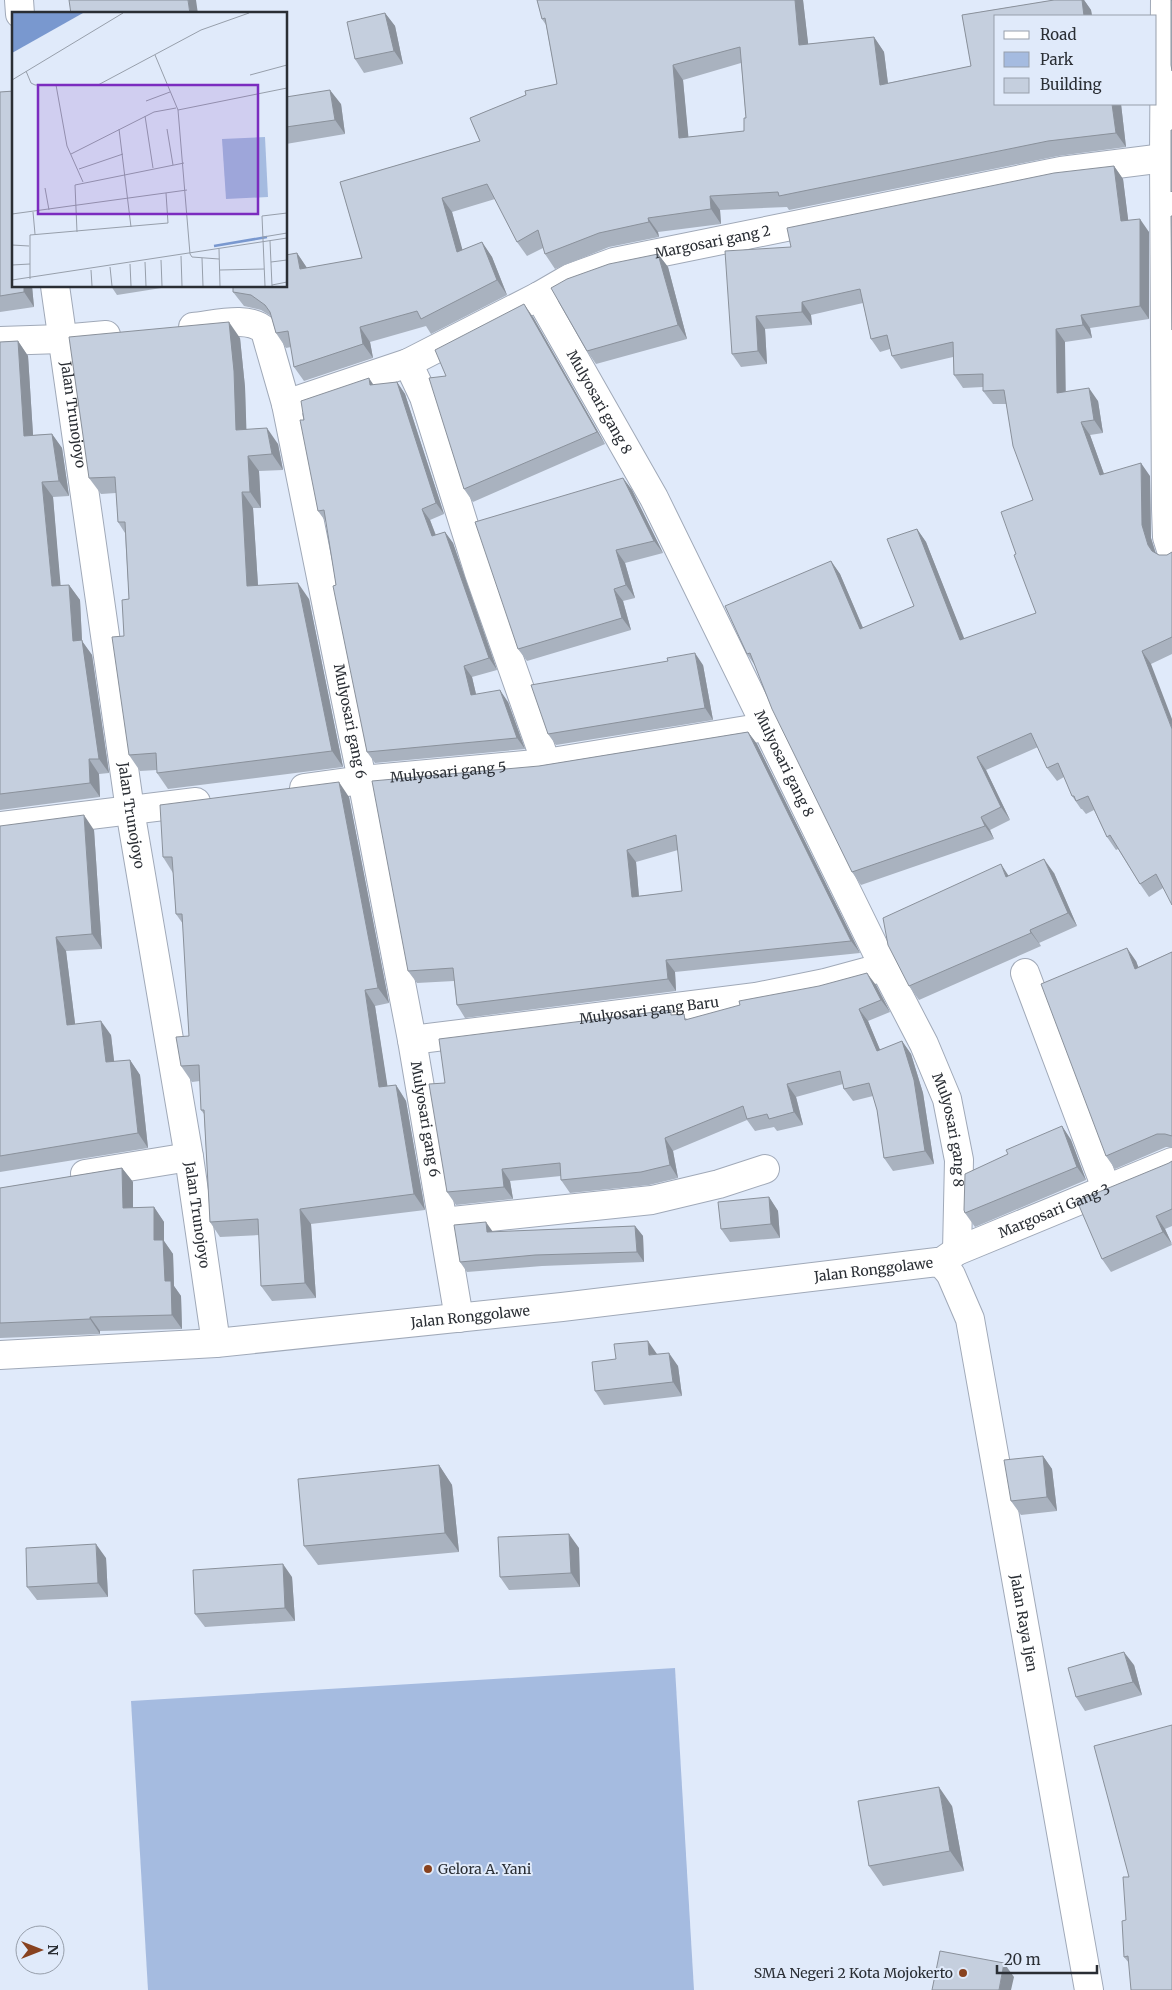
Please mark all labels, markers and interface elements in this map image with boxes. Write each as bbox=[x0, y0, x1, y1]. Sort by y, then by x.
inset map bbox=[12, 12, 288, 288]
legend bbox=[994, 15, 1157, 105]
text: Road bbox=[1040, 25, 1076, 44]
text: Park bbox=[1040, 50, 1074, 69]
text: Building bbox=[1040, 75, 1102, 94]
street label: Margosari gang 2 bbox=[653, 221, 772, 263]
street label: Mulyosari gang 8 bbox=[563, 347, 636, 457]
street label: Jalan Trunojoyo bbox=[57, 359, 90, 469]
street label: Mulyosari gang 6 bbox=[330, 662, 371, 780]
street label: Mulyosari gang 8 bbox=[750, 707, 818, 820]
street label: Mulyosari gang 5 bbox=[389, 758, 507, 786]
street label: Jalan Trunojoyo bbox=[114, 760, 149, 870]
street label: Mulyosari gang Baru bbox=[578, 993, 720, 1028]
street label: Mulyosari gang 6 bbox=[407, 1060, 444, 1178]
street label: Mulyosari gang 8 bbox=[928, 1070, 968, 1187]
street label: Jalan Trunojoyo bbox=[181, 1160, 214, 1270]
street label: Margosari Gang 3 bbox=[996, 1180, 1113, 1242]
street label: Jalan Ronggolawe bbox=[812, 1254, 934, 1286]
street label: Jalan Ronggolawe bbox=[409, 1301, 531, 1332]
street label: Jalan Raya Ijen bbox=[1006, 1572, 1041, 1673]
place label: Gelora A. Yani bbox=[438, 1860, 532, 1878]
marker: Gelora A. Yani bbox=[422, 1863, 434, 1875]
north arrow bbox=[15, 1925, 65, 1975]
scale bar bbox=[997, 1942, 1097, 1974]
text: N bbox=[44, 1944, 62, 1956]
text: 20 m bbox=[1004, 1950, 1041, 1969]
place label: SMA Negeri 2 Kota Mojokerto bbox=[754, 1964, 953, 1982]
marker: SMA Negeri 2 Kota Mojokerto bbox=[957, 1967, 969, 1979]

